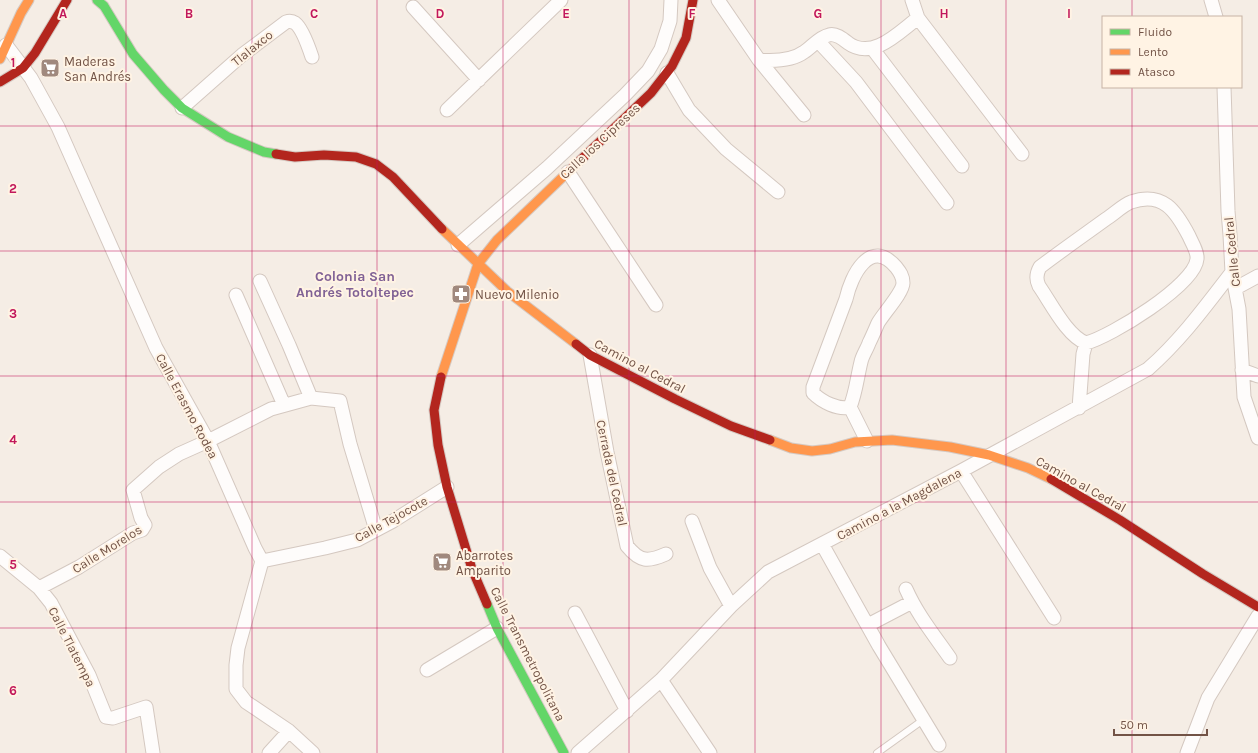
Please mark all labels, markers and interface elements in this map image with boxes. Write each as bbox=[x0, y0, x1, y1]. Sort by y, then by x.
text: A bbox=[59, 6, 67, 21]
text: B bbox=[185, 6, 193, 21]
text: C bbox=[310, 6, 318, 21]
text: D bbox=[436, 6, 445, 21]
text: E bbox=[562, 6, 570, 21]
text: F bbox=[688, 6, 696, 21]
text: G bbox=[814, 6, 822, 21]
text: H bbox=[939, 6, 949, 21]
text: I bbox=[1067, 6, 1071, 21]
legend bbox=[1102, 16, 1242, 88]
text: Fluido bbox=[1138, 25, 1172, 39]
street label: Tlalaxco bbox=[228, 27, 276, 69]
text: Lento bbox=[1138, 45, 1168, 59]
place label: Maderas San Andrés bbox=[64, 54, 131, 84]
text: 1 bbox=[11, 55, 15, 70]
supermarket icon: Maderas San Andrés bbox=[39, 57, 61, 79]
text: Atasco bbox=[1138, 65, 1175, 79]
street label: Calle los Cipreses bbox=[557, 100, 643, 182]
text: 2 bbox=[9, 181, 17, 196]
street label: Calle Cedral bbox=[1221, 216, 1243, 288]
district label: Colonia San Andrés Totoltepec bbox=[296, 268, 414, 301]
pharmacy icon: Nuevo Milenio bbox=[450, 283, 472, 305]
place label: Nuevo Milenio bbox=[475, 287, 559, 302]
text: 3 bbox=[9, 306, 17, 321]
street label: Camino al Cedral bbox=[592, 336, 688, 396]
street label: Calle Erasmo Rodea bbox=[153, 351, 221, 461]
street label: Cerrada del Cedral bbox=[593, 419, 631, 527]
text: 4 bbox=[9, 432, 17, 447]
street label: Camino al Cedral bbox=[1033, 453, 1129, 515]
street label: Camino a la Magdalena bbox=[834, 465, 964, 543]
street label: Calle Tejocote bbox=[352, 493, 430, 545]
street label: Calle Morelos bbox=[69, 522, 145, 576]
place label: Abarrotes Amparito bbox=[456, 548, 513, 578]
supermarket icon: Abarrotes Amparito bbox=[431, 551, 453, 573]
text: 5 bbox=[9, 557, 17, 572]
street label: Calle Transmetropolitana bbox=[487, 584, 569, 724]
street label: Calle Tlatempa bbox=[45, 604, 99, 690]
text: 6 bbox=[9, 683, 17, 698]
scale bar bbox=[1114, 711, 1207, 737]
text: 50 m bbox=[1120, 718, 1148, 732]

